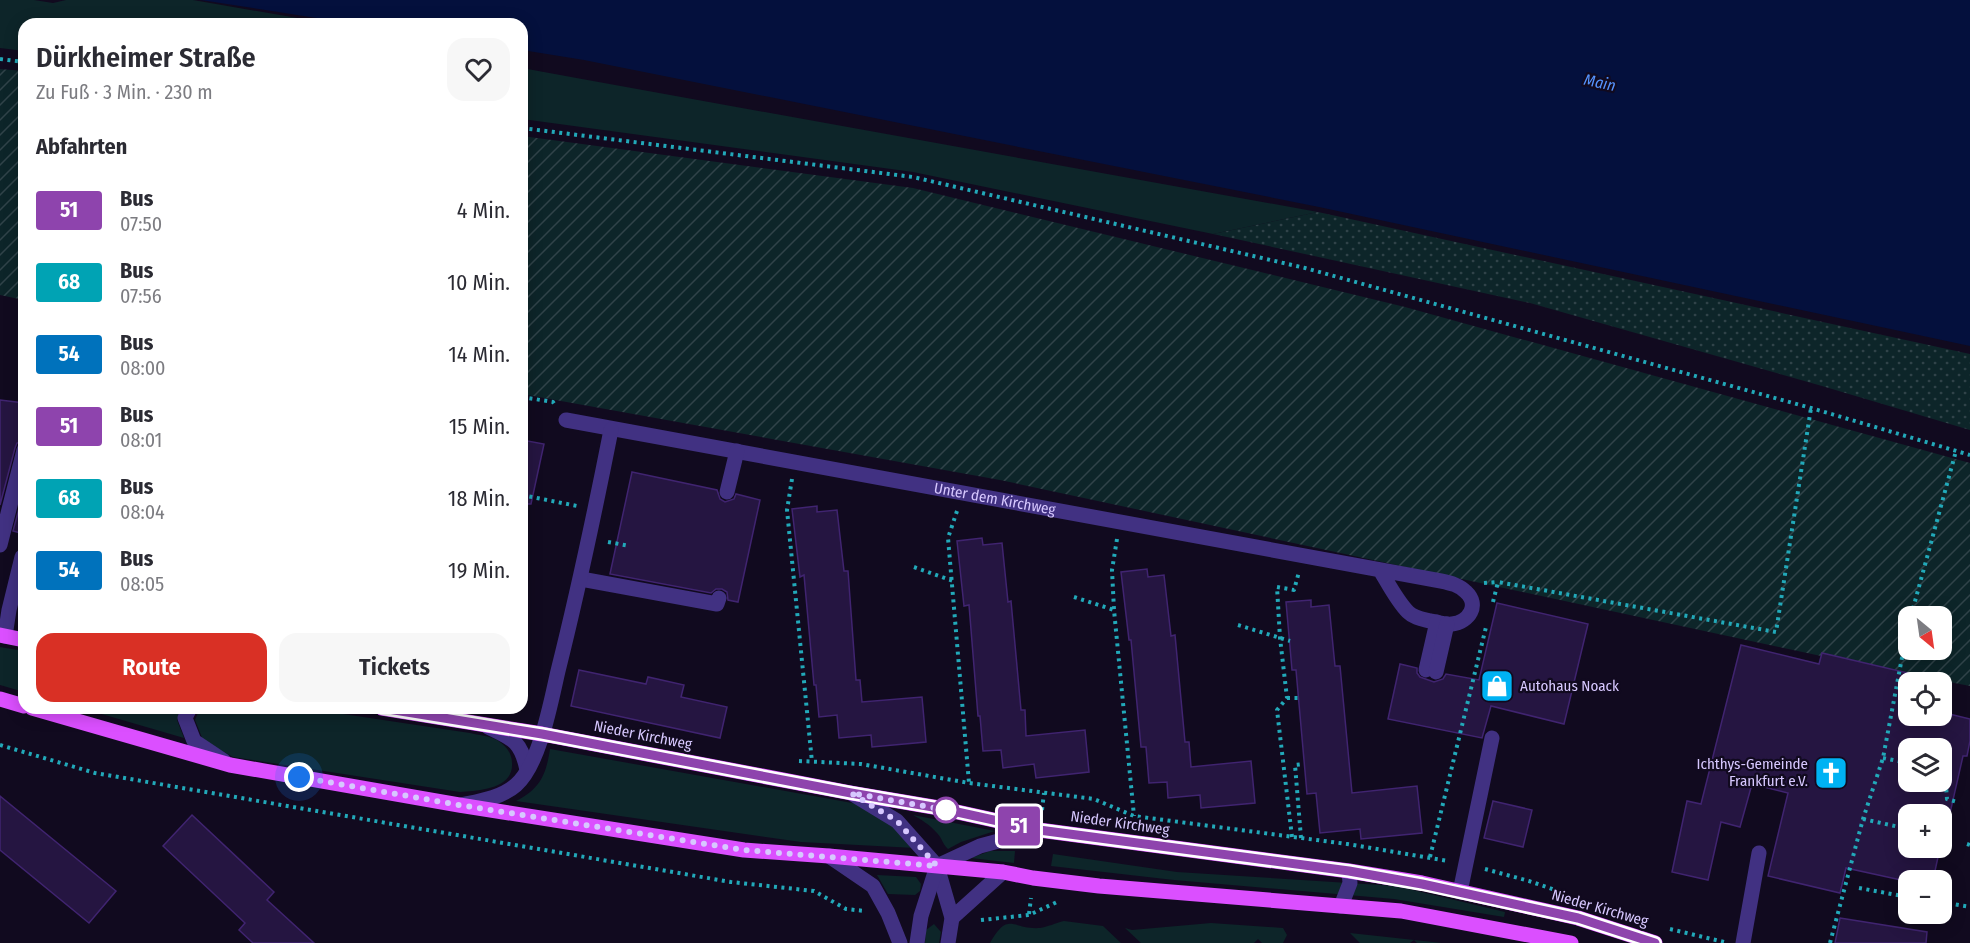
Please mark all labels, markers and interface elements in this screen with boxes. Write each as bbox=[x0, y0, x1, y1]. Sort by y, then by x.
button: heart bbox=[447, 38, 510, 101]
text: Dürkheimer Straße bbox=[36, 41, 256, 74]
water label: Main bbox=[1582, 70, 1618, 95]
text: Zu Fuß · 3 Min. · 230 m bbox=[36, 80, 213, 104]
text: Abfahrten bbox=[36, 133, 127, 160]
text: Bus bbox=[120, 185, 153, 212]
text: 51 bbox=[60, 197, 78, 223]
text: 4 Min. bbox=[457, 197, 510, 224]
text: 07:50 bbox=[120, 212, 162, 236]
text: Bus bbox=[120, 257, 153, 284]
text: 68 bbox=[58, 269, 80, 295]
text: 10 Min. bbox=[447, 269, 510, 296]
text: 07:56 bbox=[120, 284, 162, 308]
text: Bus bbox=[120, 329, 153, 356]
text: 54 bbox=[58, 341, 80, 367]
text: 14 Min. bbox=[448, 341, 510, 368]
text: 08:00 bbox=[120, 356, 166, 380]
text: Bus bbox=[120, 401, 153, 428]
text: 51 bbox=[60, 413, 78, 439]
text: 15 Min. bbox=[449, 413, 510, 440]
text: 08:01 bbox=[120, 428, 162, 452]
text: Bus bbox=[120, 473, 153, 500]
street label: Unter dem Kirchweg bbox=[933, 479, 1057, 519]
text: 68 bbox=[58, 485, 80, 511]
text: 18 Min. bbox=[448, 485, 510, 512]
text: 08:04 bbox=[120, 500, 165, 524]
text: Bus bbox=[120, 545, 153, 572]
text: 54 bbox=[58, 557, 80, 583]
text: 19 Min. bbox=[448, 557, 510, 584]
text: 08:05 bbox=[120, 572, 164, 596]
north arrow bbox=[1898, 606, 1952, 660]
map controls bbox=[1898, 606, 1952, 924]
button: Route bbox=[36, 633, 267, 702]
button: Tickets bbox=[279, 633, 510, 702]
shop icon: Autohaus Noack bbox=[1479, 668, 1515, 704]
button: locate bbox=[1898, 672, 1952, 726]
place label: Autohaus Noack bbox=[1520, 677, 1619, 695]
street label: Nieder Kirchweg bbox=[592, 717, 694, 753]
button: layers bbox=[1898, 738, 1952, 792]
place label: Ichthys-Gemeinde Frankfurt e.V. bbox=[1697, 755, 1808, 790]
church icon: Ichthys-Gemeinde Frankfurt e.V. bbox=[1813, 755, 1849, 791]
your location bbox=[284, 762, 314, 792]
unlabelled marker bbox=[933, 797, 959, 823]
button: + bbox=[1898, 804, 1952, 858]
line badge: 51 bbox=[992, 806, 1046, 846]
street label: Nieder Kirchweg bbox=[1069, 807, 1171, 839]
text: 51 bbox=[1010, 813, 1028, 839]
button: − bbox=[1898, 870, 1952, 924]
street label: Nieder Kirchweg bbox=[1550, 886, 1650, 930]

